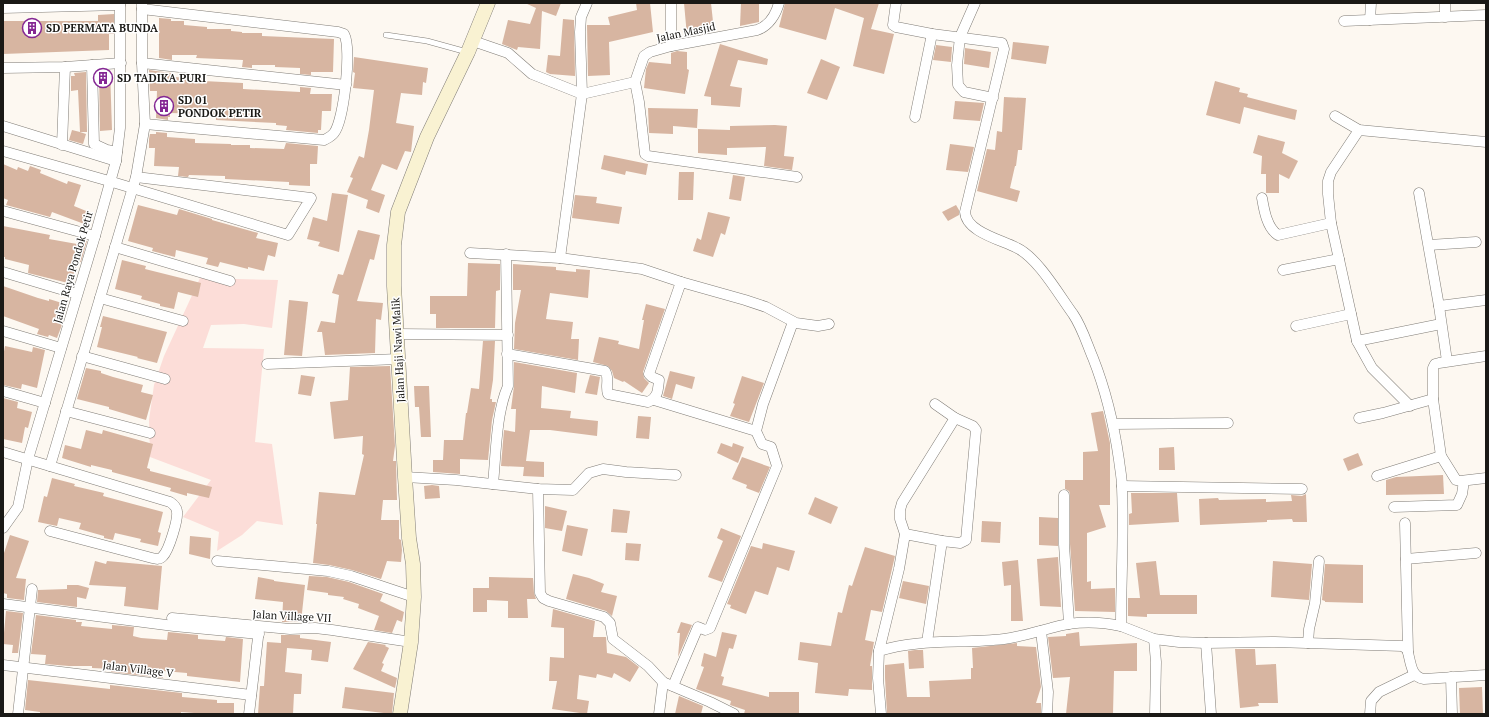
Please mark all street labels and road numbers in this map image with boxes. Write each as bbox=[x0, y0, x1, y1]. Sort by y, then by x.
street label: Jalan Masjid bbox=[655, 19, 717, 45]
street label: Jalan Raya Pondok Petir bbox=[50, 208, 96, 325]
street label: Jalan Haji Nawi Malik bbox=[388, 297, 408, 403]
street label: Jalan Village VII bbox=[252, 607, 332, 625]
street label: Jalan Village V bbox=[102, 658, 175, 680]

